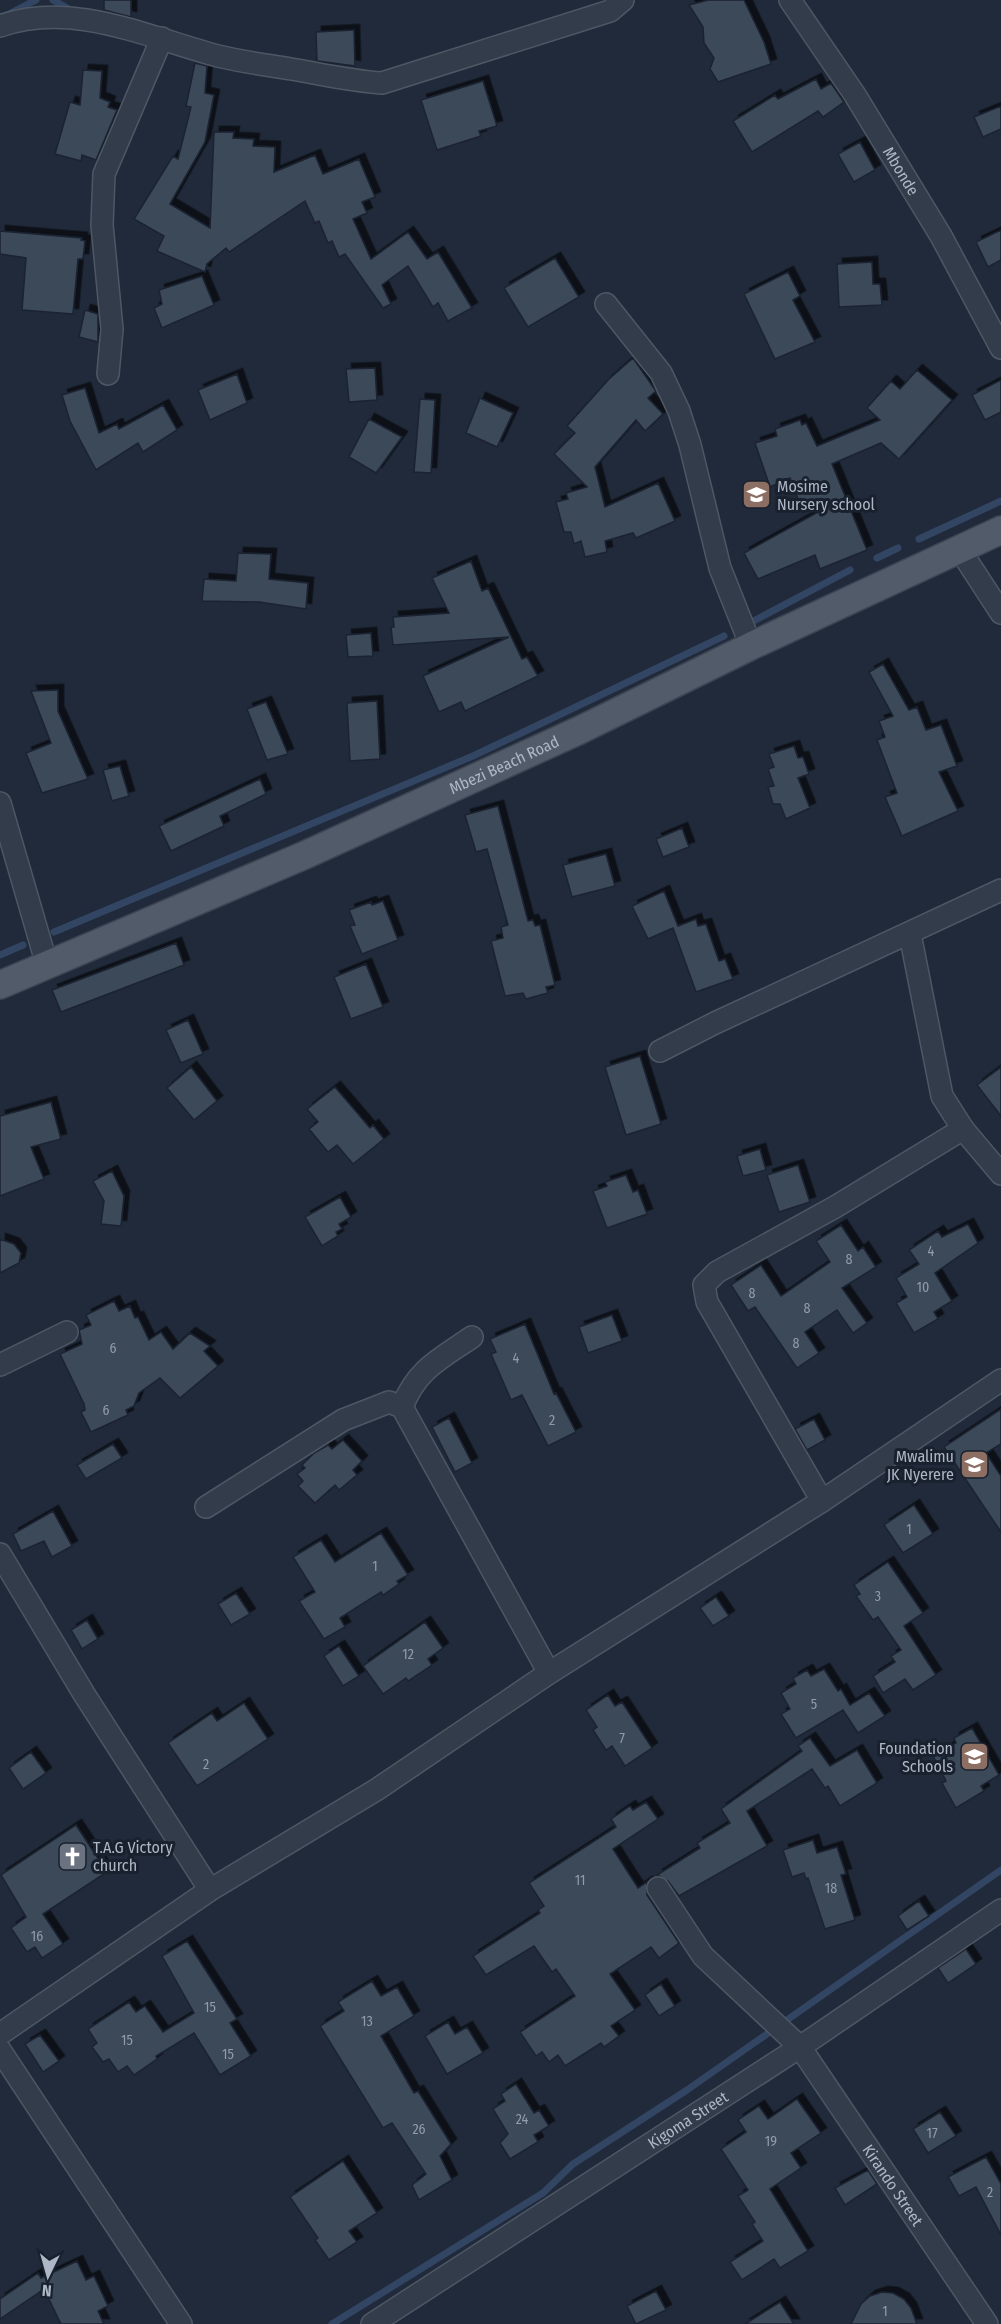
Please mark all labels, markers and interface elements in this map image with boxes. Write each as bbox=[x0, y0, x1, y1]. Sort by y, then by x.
street label: Mbonde bbox=[879, 143, 923, 199]
place label: Mosime Nursery school bbox=[777, 477, 875, 514]
school or university icon: Mosime Nursery school bbox=[740, 479, 772, 511]
street label: Mbezi Beach Road bbox=[446, 731, 562, 798]
house number: 4 bbox=[928, 1243, 935, 1260]
house number: 8 bbox=[846, 1251, 853, 1268]
house number: 10 bbox=[917, 1279, 929, 1296]
house number: 8 bbox=[749, 1285, 756, 1302]
house number: 8 bbox=[804, 1300, 811, 1317]
house number: 8 bbox=[793, 1335, 800, 1352]
house number: 6 bbox=[110, 1340, 117, 1357]
house number: 4 bbox=[513, 1350, 520, 1367]
house number: 6 bbox=[103, 1402, 110, 1419]
house number: 2 bbox=[549, 1412, 555, 1429]
place label: Mwalimu JK Nyerere bbox=[887, 1447, 954, 1484]
school or university icon: Mwalimu JK Nyerere bbox=[959, 1449, 991, 1481]
house number: 1 bbox=[906, 1521, 912, 1538]
house number: 1 bbox=[372, 1558, 378, 1575]
house number: 3 bbox=[875, 1588, 881, 1605]
house number: 12 bbox=[402, 1646, 414, 1663]
house number: 5 bbox=[811, 1696, 817, 1713]
house number: 7 bbox=[619, 1730, 625, 1747]
place label: Foundation Schools bbox=[879, 1739, 953, 1776]
school or university icon: Foundation Schools bbox=[958, 1741, 990, 1773]
house number: 2 bbox=[203, 1756, 209, 1773]
place label: T.A.G Victory church bbox=[93, 1838, 173, 1875]
church icon: T.A.G Victory church bbox=[56, 1840, 88, 1872]
house number: 11 bbox=[575, 1872, 585, 1889]
house number: 18 bbox=[825, 1880, 837, 1897]
house number: 16 bbox=[31, 1928, 43, 1945]
house number: 15 bbox=[204, 1999, 216, 2016]
house number: 13 bbox=[361, 2013, 373, 2030]
house number: 15 bbox=[121, 2032, 133, 2049]
house number: 15 bbox=[222, 2046, 234, 2063]
street label: Kigoma Street bbox=[644, 2086, 732, 2153]
house number: 24 bbox=[516, 2111, 529, 2128]
house number: 26 bbox=[412, 2121, 426, 2138]
house number: 17 bbox=[926, 2125, 938, 2142]
house number: 19 bbox=[765, 2133, 777, 2150]
street label: Kirando Street bbox=[859, 2141, 928, 2230]
house number: 2 bbox=[987, 2184, 993, 2201]
north arrow bbox=[18, 2246, 78, 2306]
text: N bbox=[41, 2281, 52, 2300]
house number: 1 bbox=[882, 2303, 888, 2320]

